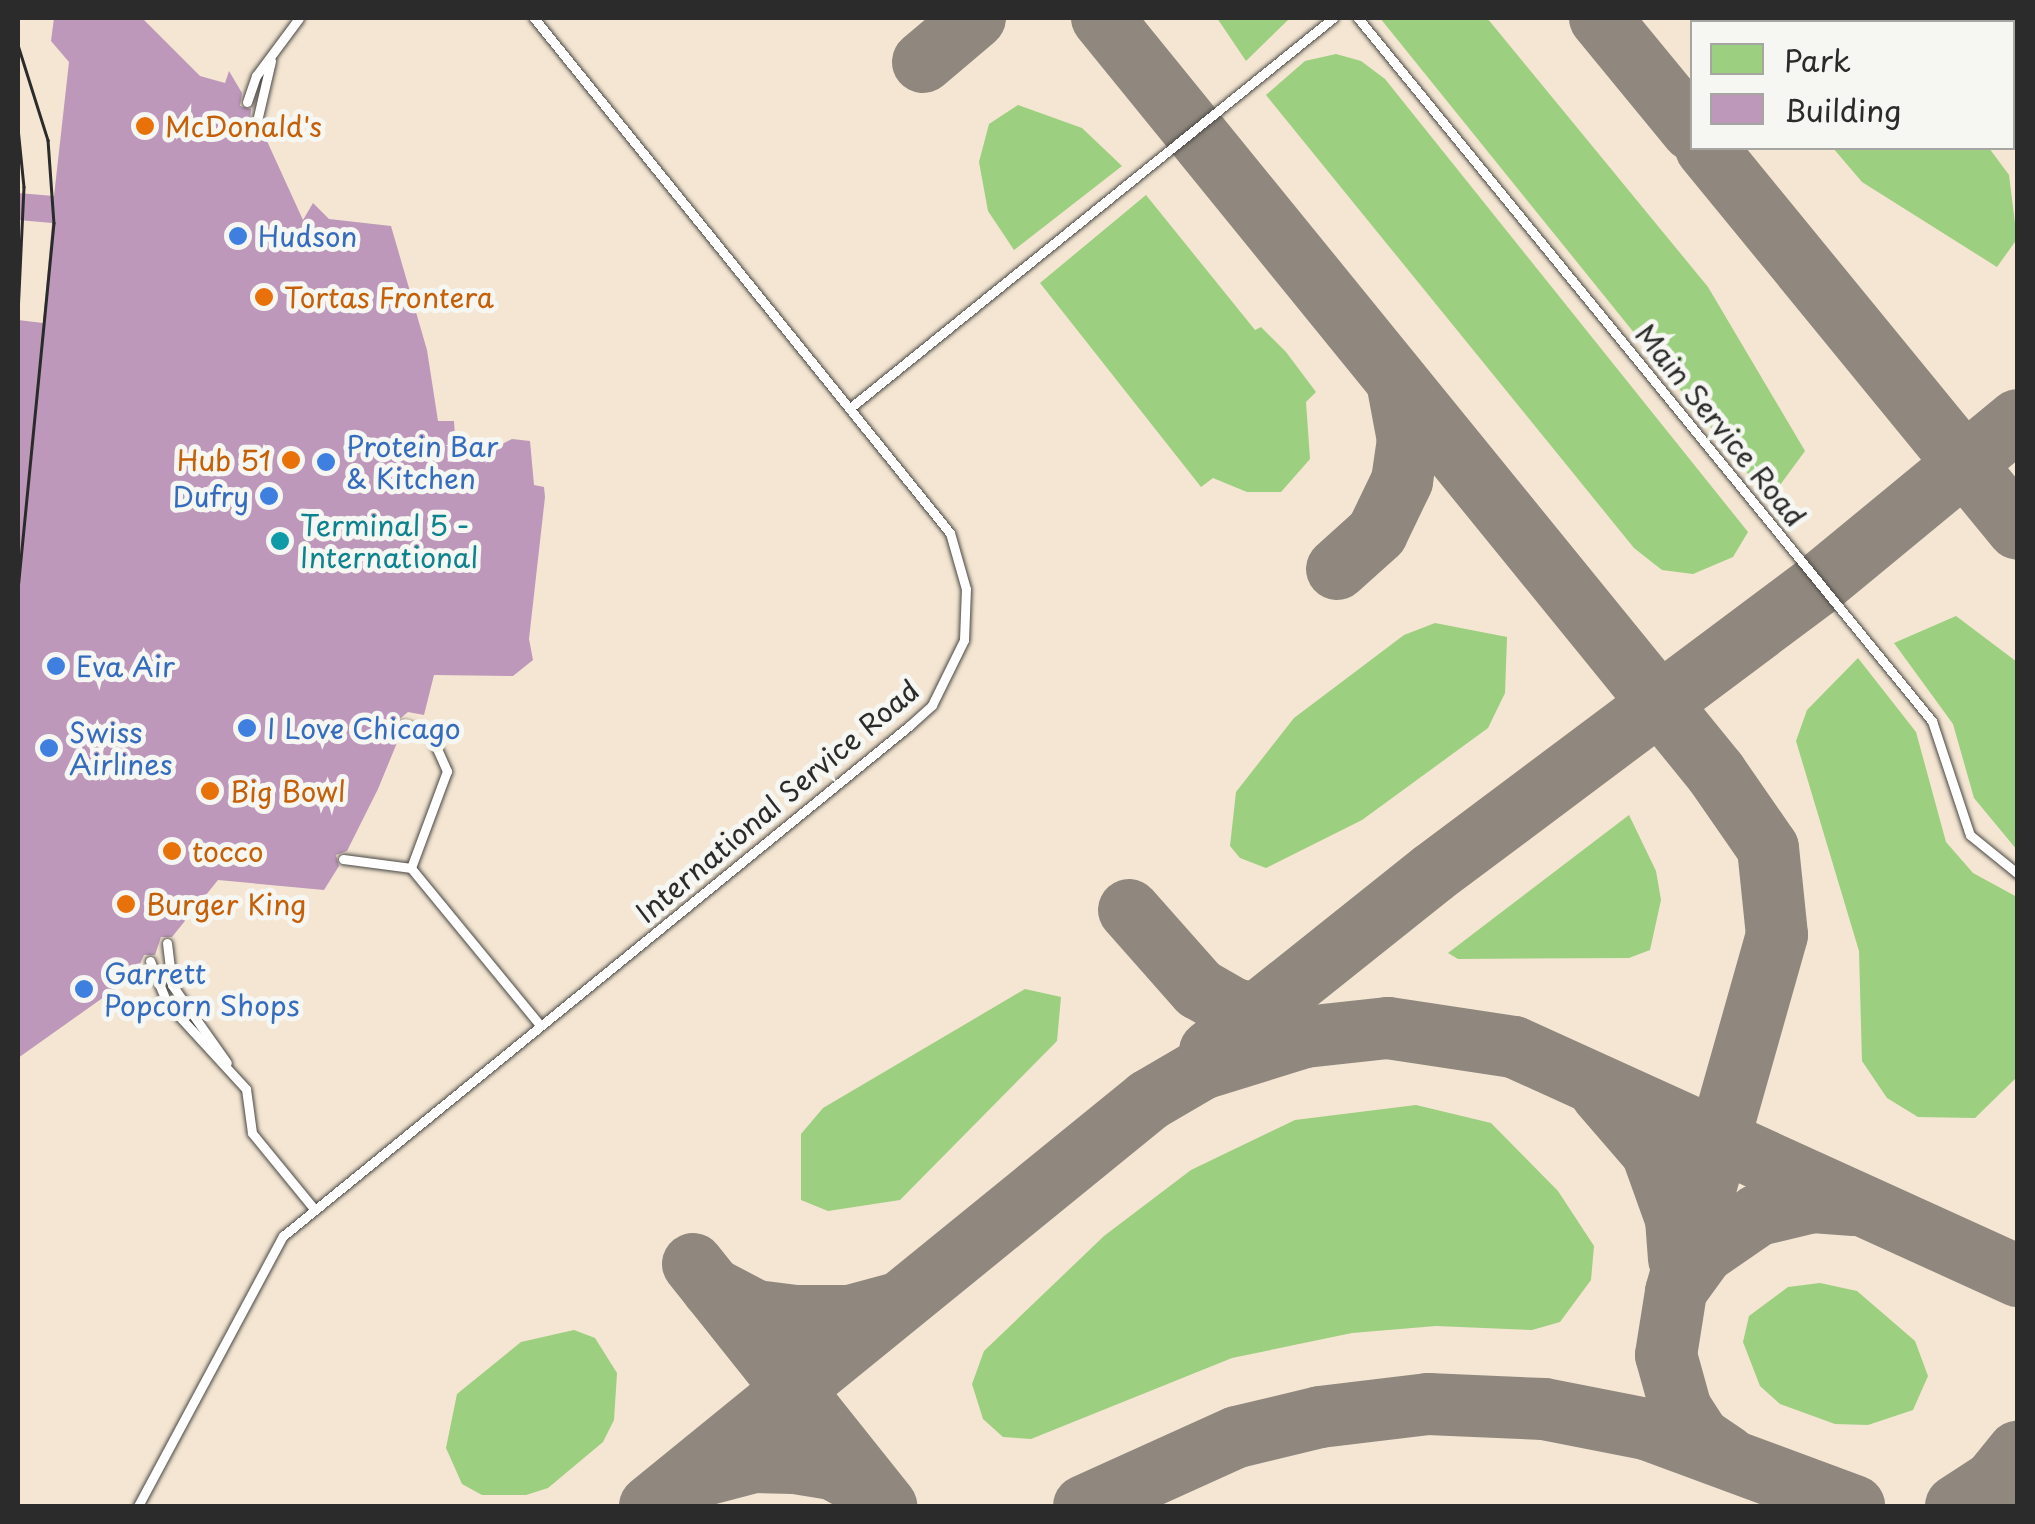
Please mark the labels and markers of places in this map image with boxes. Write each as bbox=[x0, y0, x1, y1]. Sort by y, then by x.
place label: McDonald's bbox=[165, 109, 322, 143]
marker: McDonald's bbox=[134, 115, 156, 137]
place label: Hudson bbox=[258, 219, 357, 253]
marker: Hudson bbox=[227, 225, 249, 247]
place label: Tortas Frontera bbox=[284, 280, 495, 314]
marker: Tortas Frontera bbox=[253, 286, 275, 308]
place label: Protein Bar & Kitchen bbox=[346, 429, 500, 495]
place label: Hub 51 bbox=[178, 443, 271, 477]
marker: Hub 51 bbox=[280, 449, 302, 471]
marker: Protein Bar & Kitchen bbox=[315, 451, 337, 473]
place label: Dufry bbox=[173, 479, 249, 513]
marker: Dufry bbox=[258, 485, 280, 507]
place label: Terminal 5 - International bbox=[300, 508, 478, 574]
marker: Terminal 5 - International bbox=[269, 530, 291, 552]
place label: Eva Air bbox=[76, 649, 175, 683]
marker: Eva Air bbox=[45, 655, 67, 677]
place label: I Love Chicago bbox=[267, 711, 463, 745]
place label: Swiss Airlines bbox=[69, 715, 173, 781]
marker: I Love Chicago bbox=[236, 717, 258, 739]
marker: Swiss Airlines bbox=[38, 737, 60, 759]
place label: Big Bowl bbox=[230, 774, 345, 808]
marker: Big Bowl bbox=[199, 780, 221, 802]
place label: tocco bbox=[192, 834, 264, 868]
marker: tocco bbox=[161, 840, 183, 862]
place label: Burger King bbox=[146, 887, 305, 921]
marker: Burger King bbox=[115, 893, 137, 915]
place label: Garrett Popcorn Shops bbox=[104, 956, 300, 1022]
marker: Garrett Popcorn Shops bbox=[73, 978, 95, 1000]

